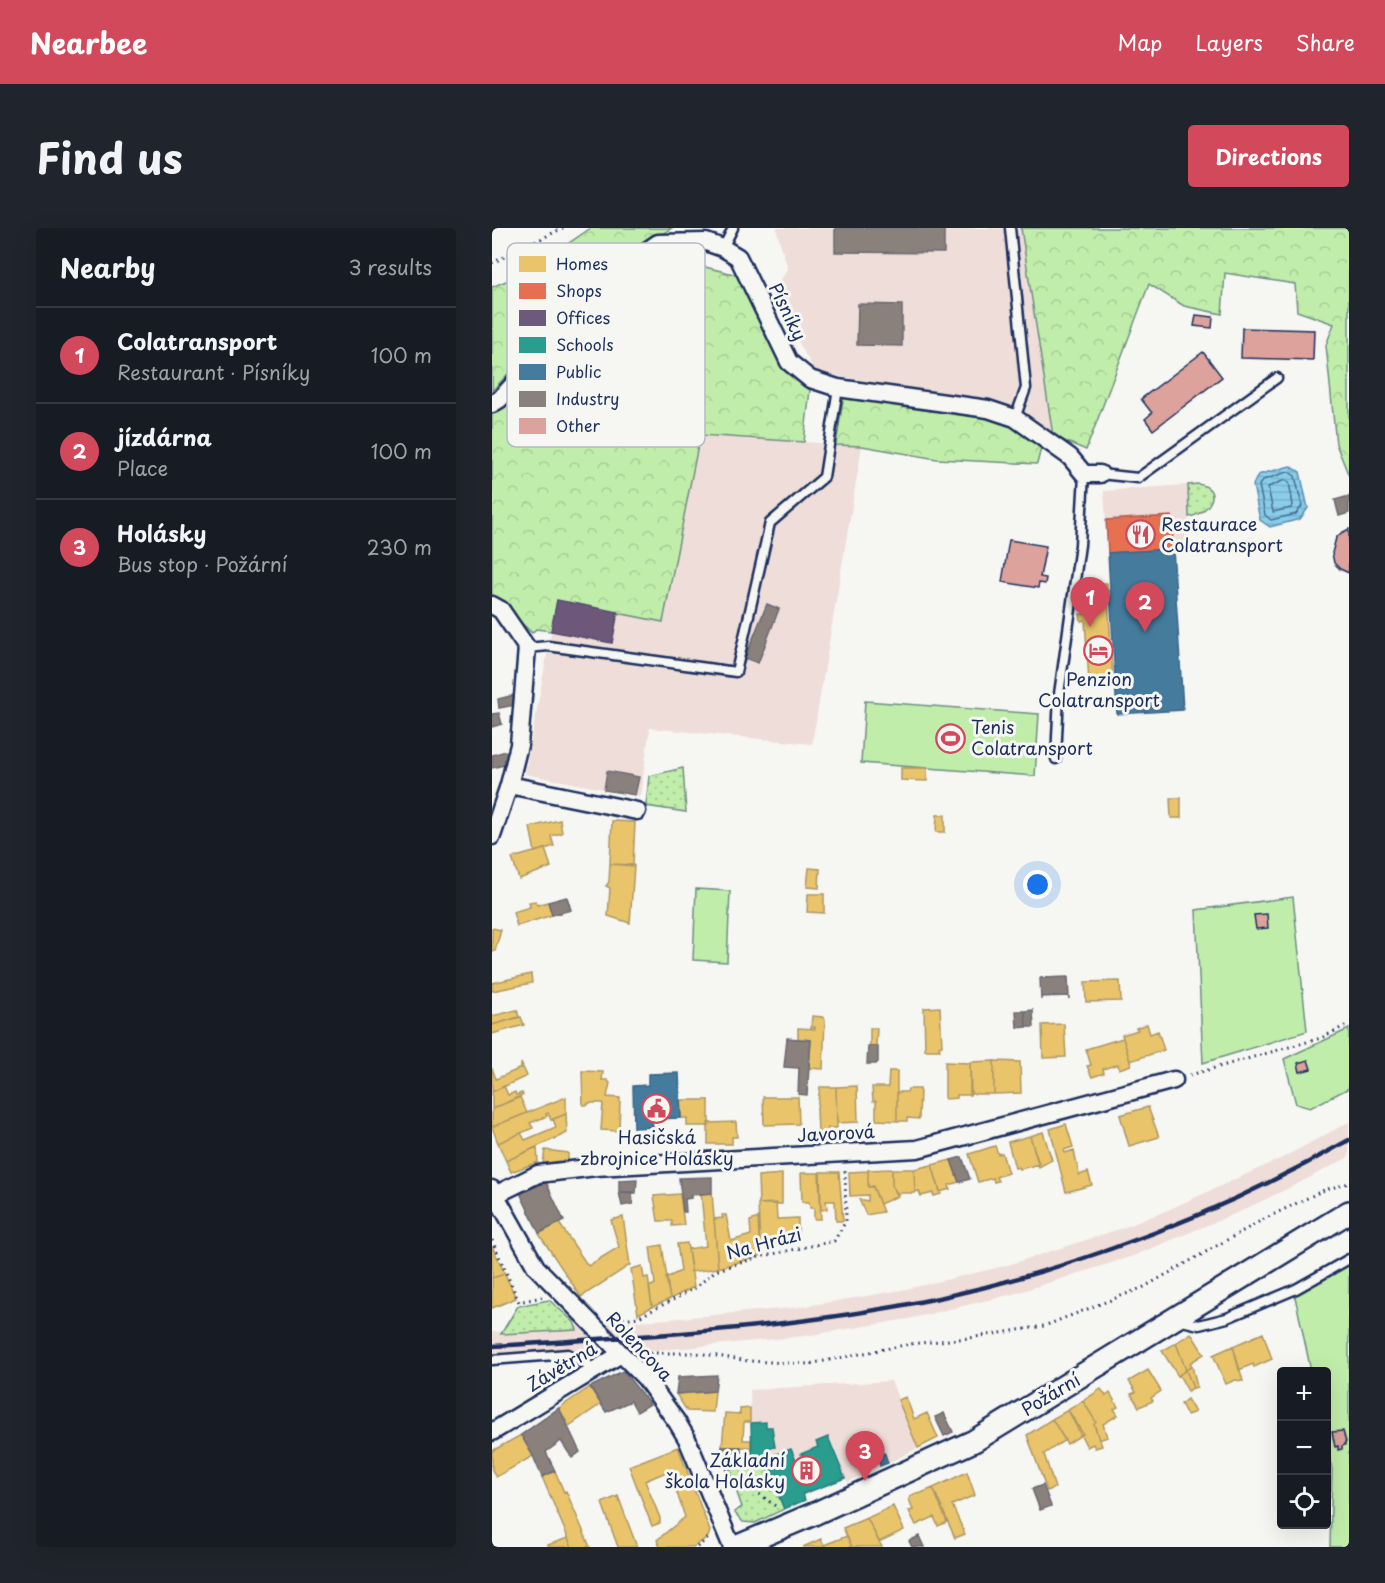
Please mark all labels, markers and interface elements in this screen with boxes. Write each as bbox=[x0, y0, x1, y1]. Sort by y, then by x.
text: Nearbee bbox=[30, 21, 147, 64]
text: Map bbox=[1118, 26, 1162, 58]
text: Layers bbox=[1195, 26, 1263, 58]
text: Share bbox=[1296, 26, 1355, 58]
text: Find us bbox=[36, 125, 183, 188]
button: Directions bbox=[1188, 125, 1349, 187]
legend bbox=[507, 243, 705, 447]
text: Nearby bbox=[60, 248, 155, 287]
text: Homes bbox=[556, 251, 608, 275]
text: 3 results bbox=[349, 252, 432, 282]
text: Shops bbox=[556, 278, 602, 302]
street label: Písníky bbox=[763, 278, 814, 345]
text: Offices bbox=[556, 305, 610, 329]
text: Colatransport bbox=[117, 324, 277, 357]
text: Schools bbox=[556, 332, 614, 356]
text: 1 bbox=[75, 340, 84, 370]
text: 100 m bbox=[371, 340, 432, 370]
text: Restaurant · Písníky bbox=[117, 357, 310, 387]
text: Public bbox=[556, 359, 601, 383]
text: Industry bbox=[556, 386, 619, 410]
text: Other bbox=[556, 413, 600, 437]
text: jízdárna bbox=[117, 420, 212, 453]
text: 2 bbox=[72, 436, 87, 466]
text: 100 m bbox=[371, 436, 432, 466]
text: Place bbox=[117, 453, 168, 483]
place label: Restaurace Colatransport bbox=[1161, 510, 1283, 558]
text: Holásky bbox=[117, 516, 206, 549]
restaurant icon: Restaurace Colatransport bbox=[1124, 519, 1156, 551]
text: 3 bbox=[73, 532, 86, 562]
text: 230 m bbox=[367, 532, 432, 562]
text: Bus stop · Požární bbox=[117, 549, 287, 579]
pin: 1 bbox=[1070, 578, 1110, 627]
pin: 2 bbox=[1126, 582, 1164, 632]
hotel icon: Penzion Colatransport bbox=[1083, 635, 1115, 667]
place label: Penzion Colatransport bbox=[1038, 665, 1160, 713]
place label: Tenis Colatransport bbox=[971, 713, 1093, 761]
sports icon: Tenis Colatransport bbox=[934, 722, 966, 754]
your location bbox=[1023, 870, 1052, 899]
public building icon: Hasičská zbrojnice Holásky bbox=[641, 1093, 673, 1125]
street label: Javorová bbox=[797, 1117, 875, 1148]
place label: Hasičská zbrojnice Holásky bbox=[581, 1123, 734, 1171]
street label: Na Hrázi bbox=[723, 1220, 804, 1266]
street label: Rolencova bbox=[601, 1305, 680, 1387]
street label: Závětrná bbox=[521, 1334, 602, 1397]
street label: Požární bbox=[1016, 1365, 1085, 1422]
map controls bbox=[1277, 1367, 1331, 1529]
button: + bbox=[1277, 1367, 1331, 1421]
button: − bbox=[1277, 1421, 1331, 1475]
pin: 3 bbox=[846, 1432, 884, 1481]
place label: Základní škola Holásky bbox=[665, 1446, 785, 1494]
building icon: Základní škola Holásky bbox=[790, 1455, 822, 1487]
button: locate bbox=[1277, 1475, 1331, 1529]

